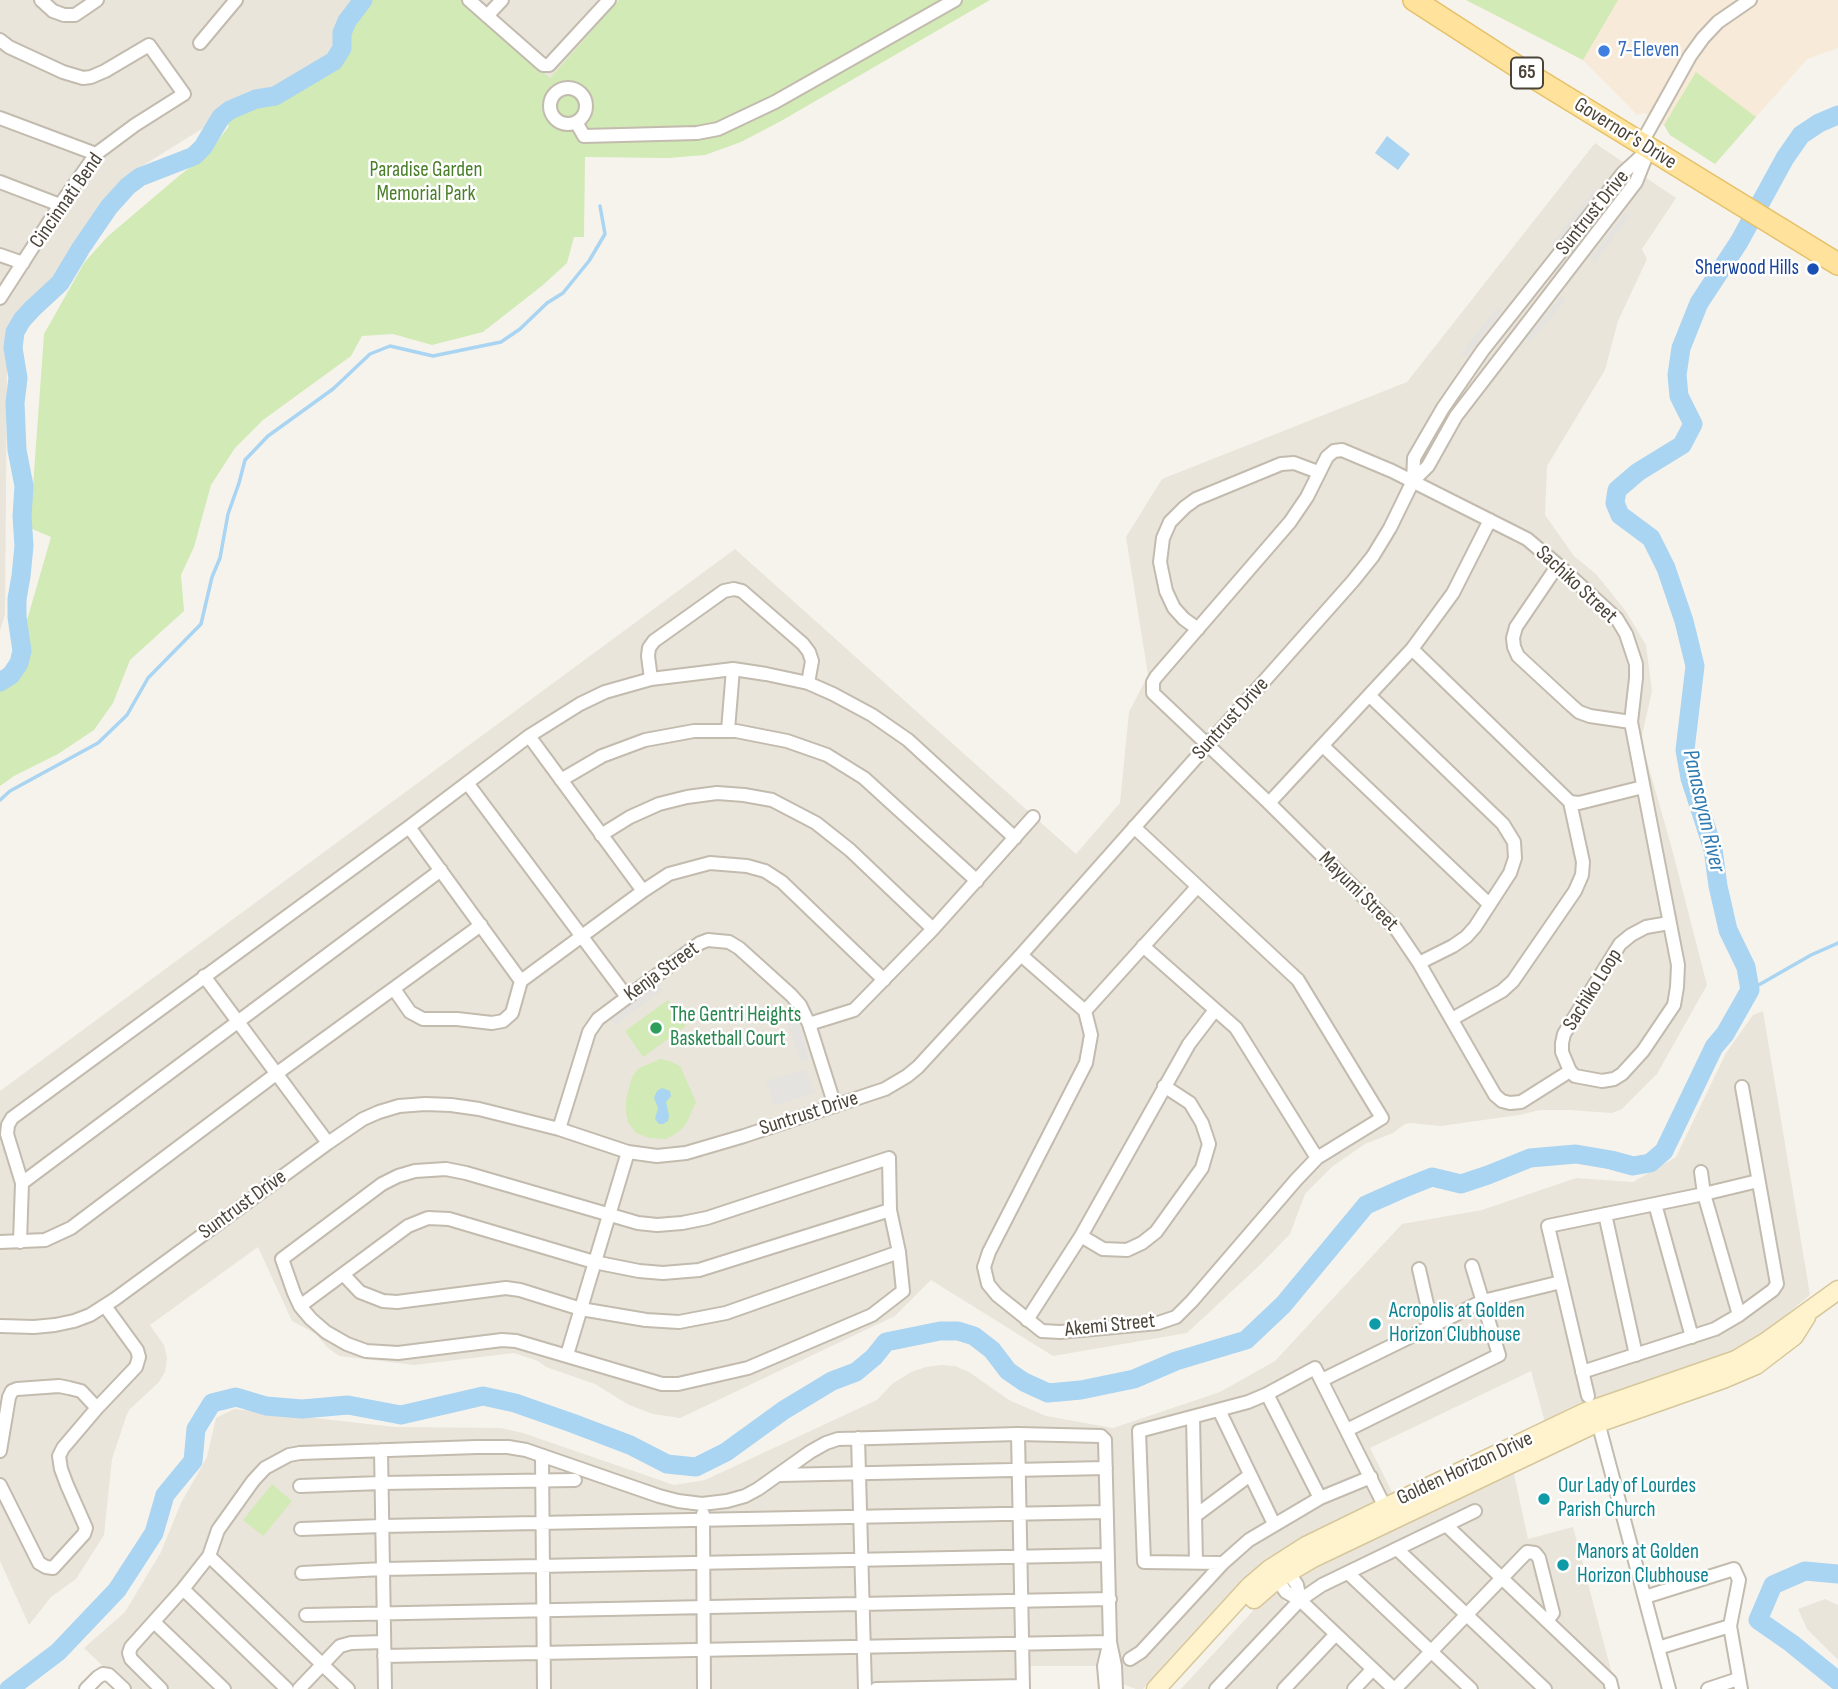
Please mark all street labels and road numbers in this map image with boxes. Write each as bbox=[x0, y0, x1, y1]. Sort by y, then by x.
road number: 65 bbox=[1511, 58, 1543, 88]
street label: Governor's Drive bbox=[1569, 93, 1681, 175]
street label: Cincinnati Bend bbox=[25, 148, 109, 254]
street label: Suntrust Drive bbox=[1551, 165, 1635, 261]
street label: Sachiko Street bbox=[1530, 541, 1622, 629]
street label: Suntrust Drive bbox=[1187, 673, 1275, 765]
street label: Mayumi Street bbox=[1313, 847, 1403, 937]
street label: Kenja Street bbox=[620, 937, 704, 1007]
street label: Sachiko Loop bbox=[1558, 944, 1628, 1036]
street label: Suntrust Drive bbox=[757, 1086, 861, 1142]
street label: Suntrust Drive bbox=[194, 1165, 292, 1245]
street label: Akemi Street bbox=[1064, 1309, 1156, 1343]
street label: Golden Horizon Drive bbox=[1393, 1427, 1537, 1511]

